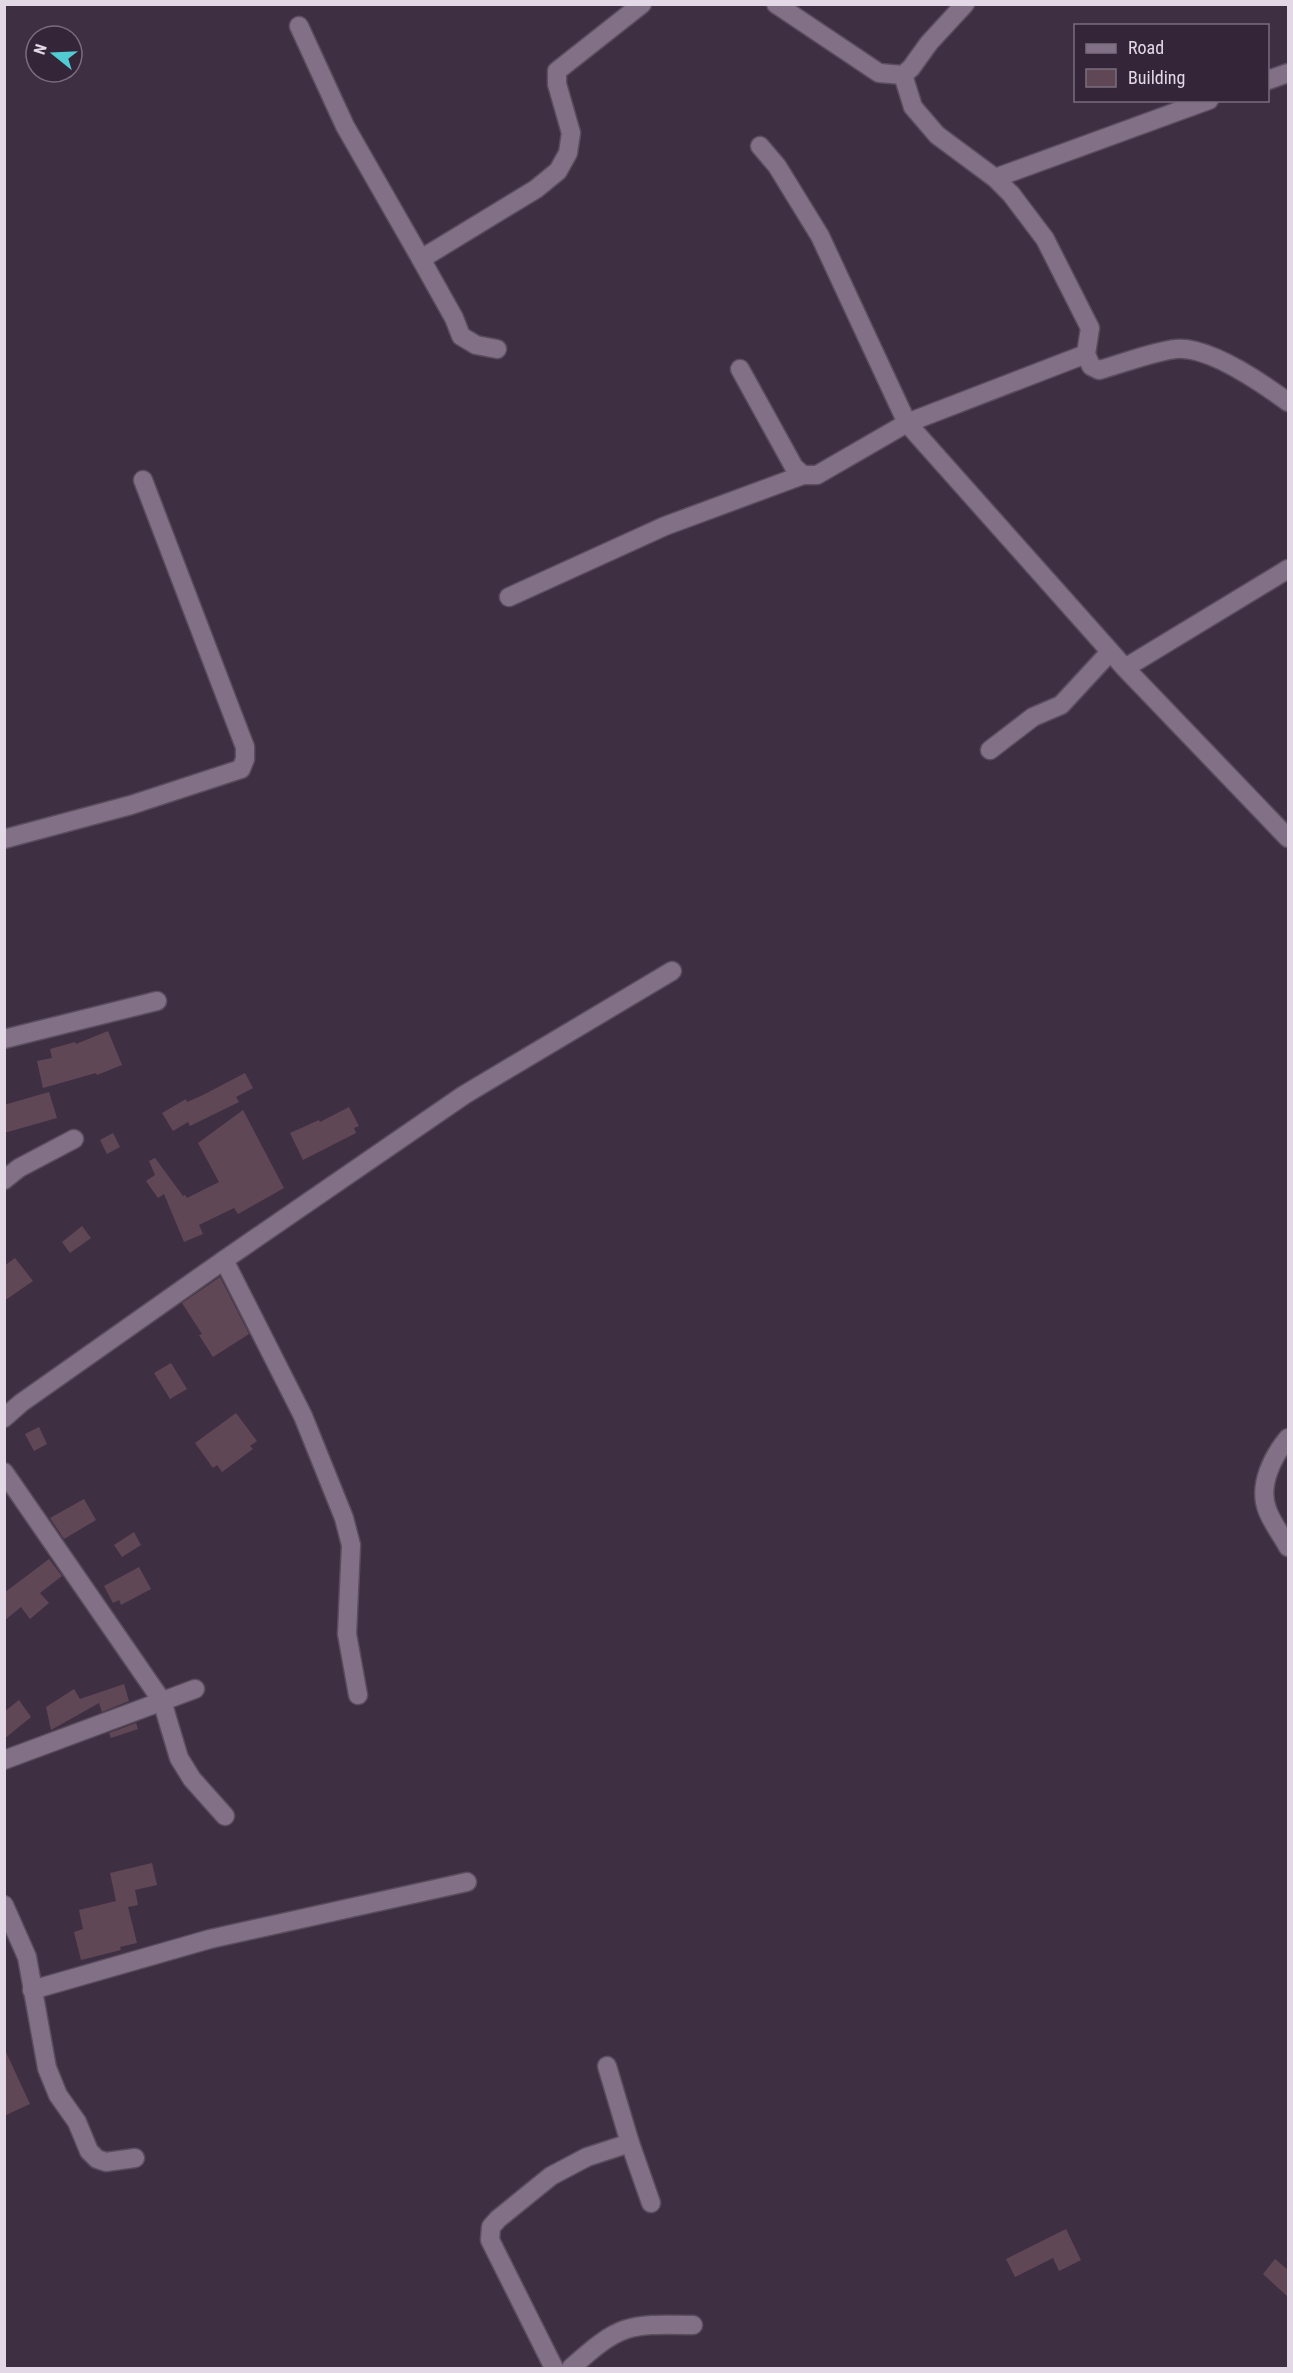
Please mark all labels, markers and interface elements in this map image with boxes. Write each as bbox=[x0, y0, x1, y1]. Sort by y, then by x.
north arrow bbox=[24, 24, 84, 84]
legend bbox=[1074, 24, 1269, 102]
text: Road bbox=[1128, 37, 1164, 58]
text: N bbox=[30, 42, 51, 57]
text: Building bbox=[1128, 67, 1185, 88]

